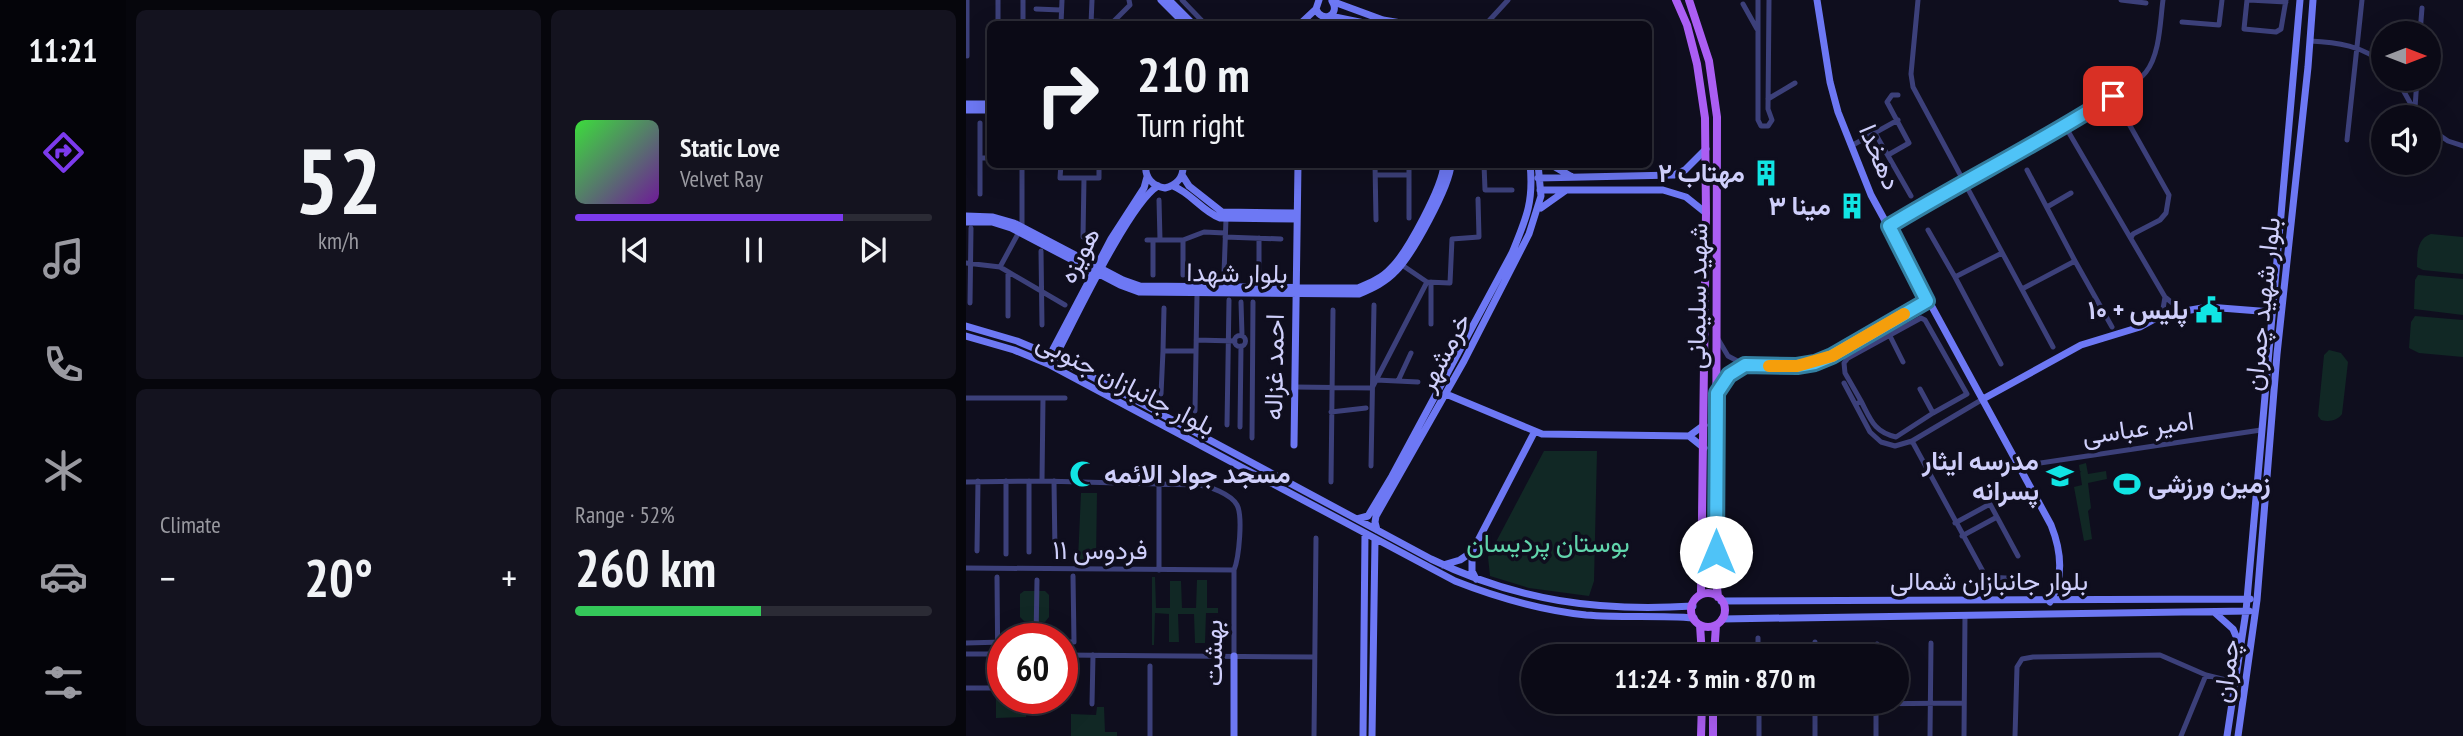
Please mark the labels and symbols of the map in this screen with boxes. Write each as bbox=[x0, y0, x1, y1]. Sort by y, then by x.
north arrow bbox=[2371, 21, 2441, 91]
pin bbox=[2083, 66, 2143, 126]
street label: دهخدا bbox=[1852, 119, 1909, 195]
place label: مهتاب ۲ bbox=[1658, 156, 1745, 189]
building icon: مهتاب ۲ bbox=[1751, 158, 1781, 188]
place label: مینا ۳ bbox=[1769, 189, 1831, 222]
building icon: مینا ۳ bbox=[1837, 191, 1867, 221]
street label: بلوار شهید چمران bbox=[2236, 216, 2289, 393]
street label: هویزه bbox=[1050, 221, 1107, 288]
street label: شهید سلیمانی bbox=[1679, 223, 1714, 369]
street label: بلوار شهدا bbox=[1186, 255, 1288, 290]
place label: پلیس + ۱۰ bbox=[2088, 293, 2188, 328]
public building icon: پلیس + ۱۰ bbox=[2194, 295, 2224, 325]
street label: خرمشهر bbox=[1409, 307, 1478, 398]
street label: احمد غزاله bbox=[1256, 313, 1291, 421]
street label: بلوار جانبازان جنوبی bbox=[1031, 324, 1221, 443]
street label: امیر عباسی bbox=[2080, 403, 2196, 452]
place label: مدرسه ایثار پسرانه bbox=[1921, 444, 2039, 509]
place label: مسجد جواد الائمه bbox=[1104, 457, 1291, 490]
mosque icon: مسجد جواد الائمه bbox=[1068, 459, 1098, 489]
school or university icon: مدرسه ایثار پسرانه bbox=[2045, 461, 2075, 491]
place label: زمین ورزشی bbox=[2148, 467, 2271, 500]
sports icon: زمین ورزشی bbox=[2112, 469, 2142, 499]
position arrow bbox=[1679, 515, 1753, 589]
park label: بوستان پردیسان bbox=[1466, 526, 1630, 561]
street label: فردوس ۱۱ bbox=[1052, 533, 1148, 566]
street label: بلوار جانبازان شمالی bbox=[1890, 564, 2088, 597]
street label: بهشت bbox=[1196, 620, 1229, 686]
speed limit sign: 60 bbox=[987, 623, 1078, 714]
street label: چمران bbox=[2205, 637, 2248, 705]

